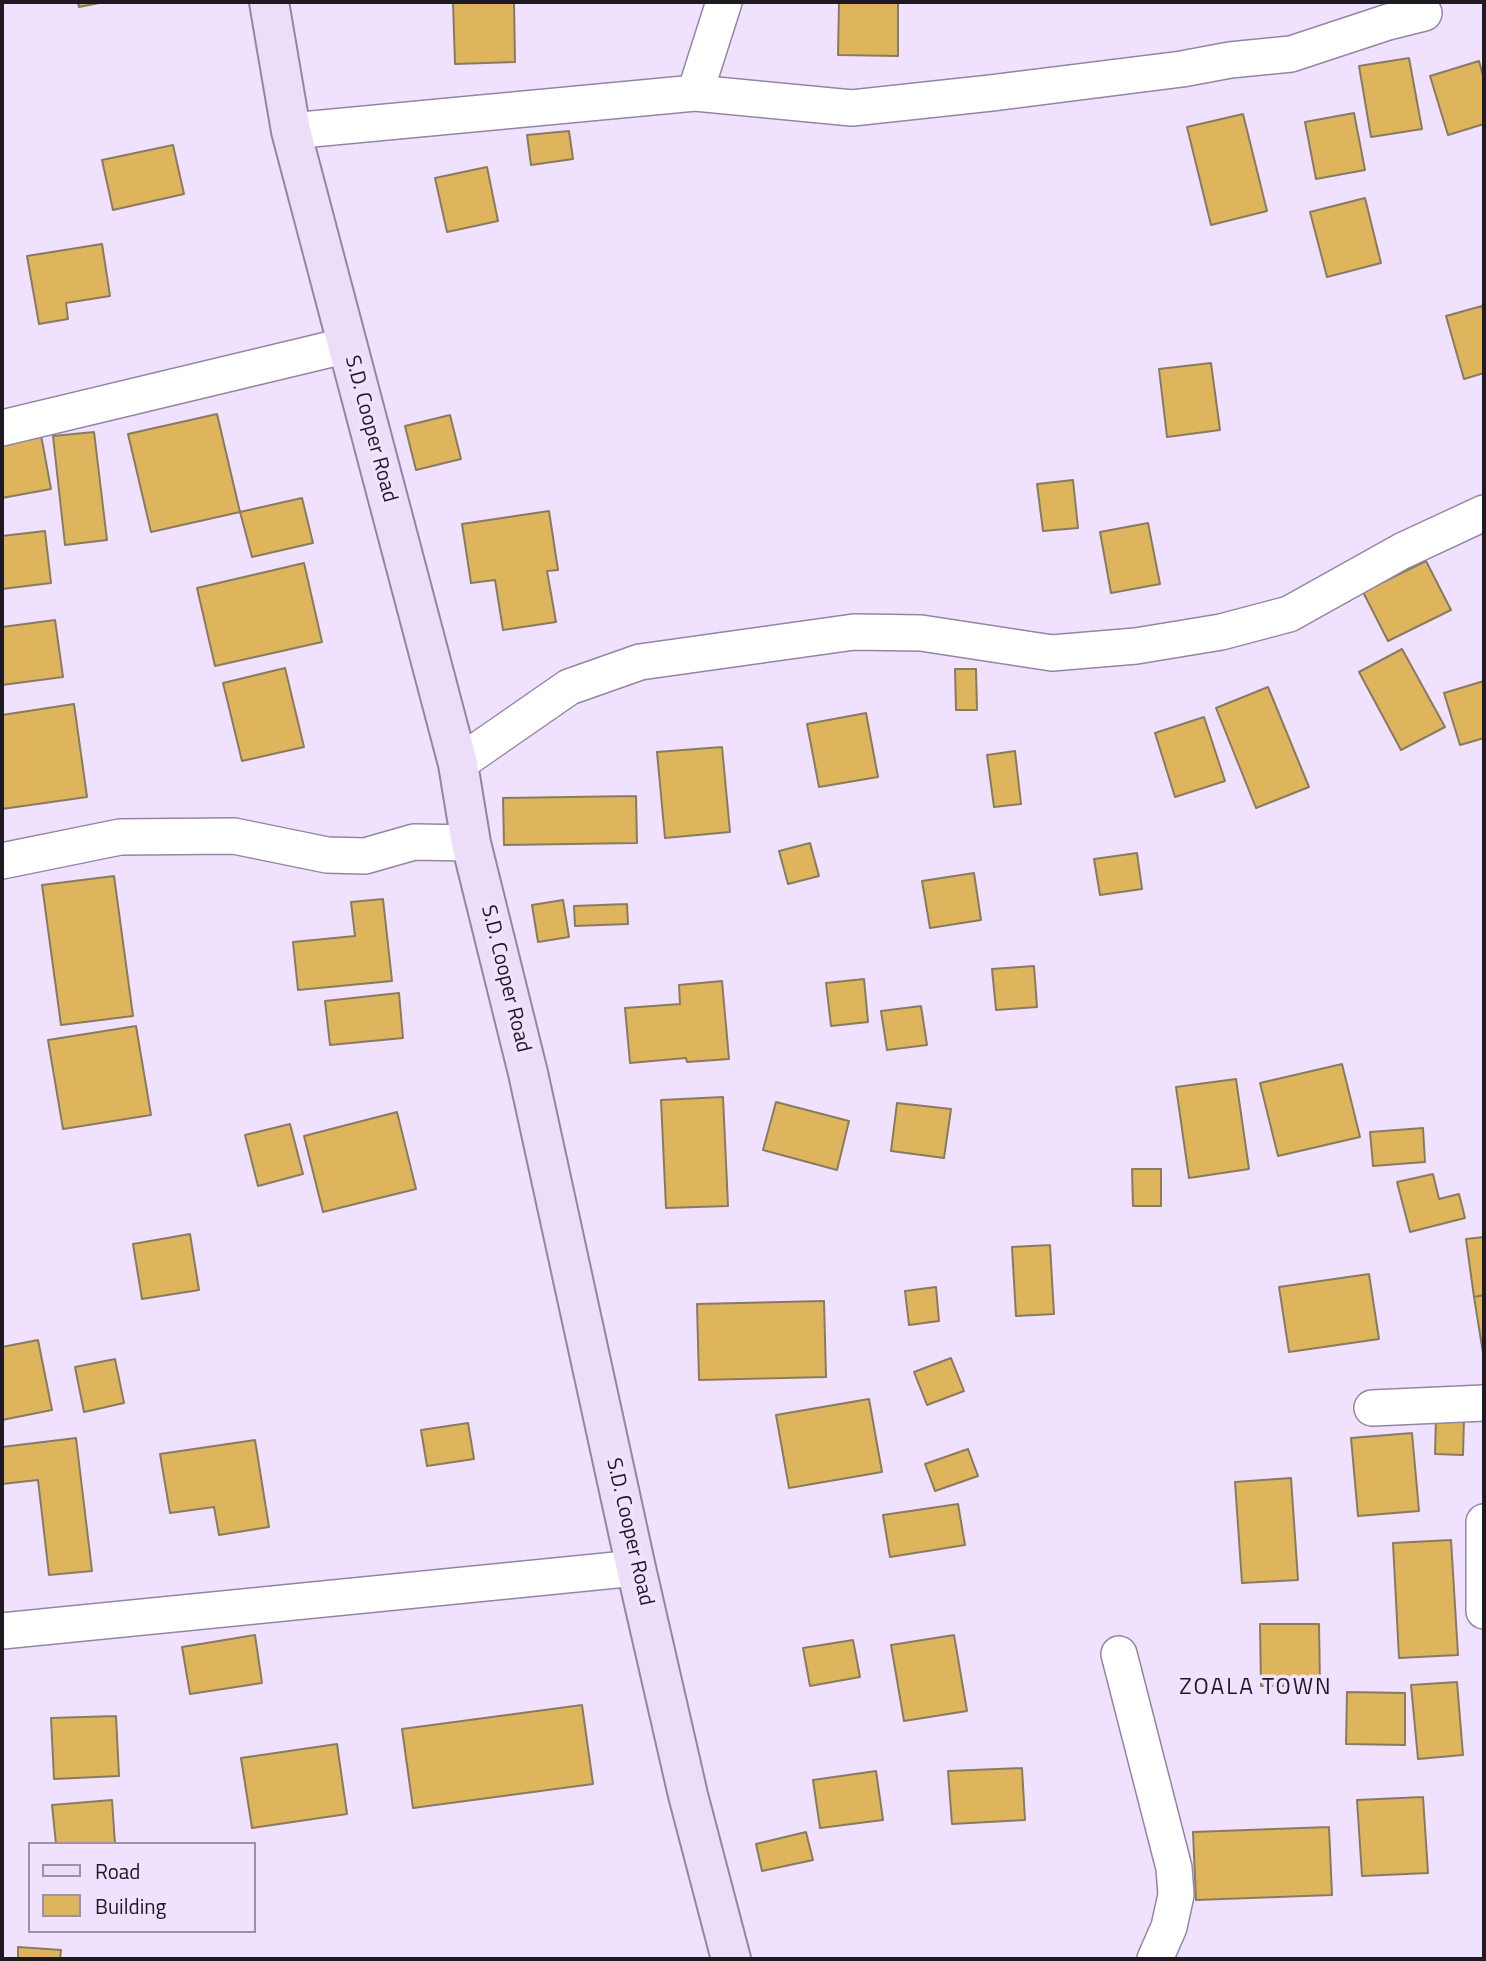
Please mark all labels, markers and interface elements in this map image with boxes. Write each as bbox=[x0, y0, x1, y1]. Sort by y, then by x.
street label: S.D. Cooper Road bbox=[338, 353, 402, 505]
street label: S.D. Cooper Road bbox=[475, 903, 535, 1055]
street label: S.D. Cooper Road bbox=[600, 1456, 658, 1608]
district label: ZOALA TOWN bbox=[1181, 1674, 1331, 1702]
legend bbox=[28, 1842, 256, 1933]
text: Road bbox=[95, 1855, 140, 1887]
text: Building bbox=[95, 1890, 166, 1922]

